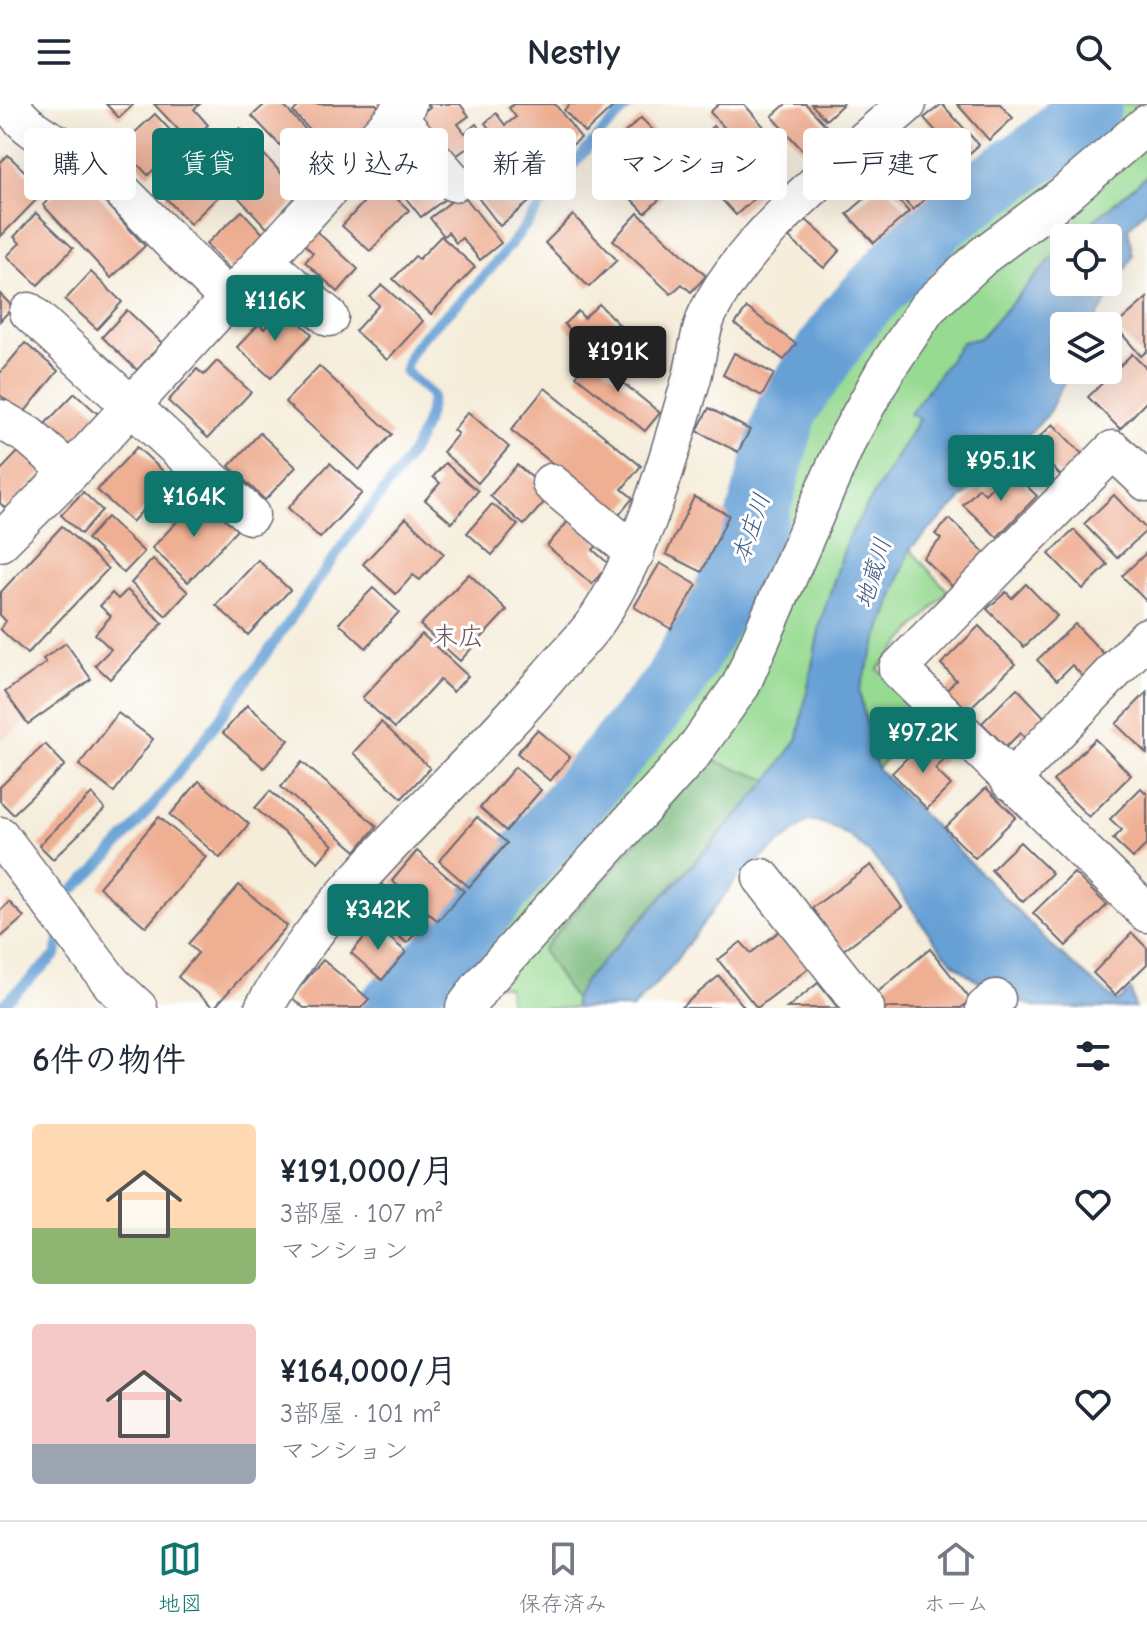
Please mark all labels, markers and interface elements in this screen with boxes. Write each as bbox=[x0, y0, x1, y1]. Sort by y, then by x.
icon: menu bbox=[32, 30, 76, 74]
icon: search bbox=[1071, 30, 1115, 74]
text: Nestly bbox=[527, 32, 620, 73]
chip: 購入 bbox=[24, 128, 136, 200]
chip: 賃貸 bbox=[152, 128, 264, 200]
chip: 絞り込み bbox=[280, 128, 448, 200]
chip: 新着 bbox=[464, 128, 576, 200]
chip: マンション bbox=[592, 128, 787, 200]
chip: 一戸建て bbox=[803, 128, 971, 200]
map controls bbox=[1050, 224, 1122, 384]
button: locate bbox=[1050, 224, 1122, 296]
pin: ¥116K bbox=[219, 275, 331, 343]
text: ¥116K bbox=[244, 286, 306, 316]
button: layers bbox=[1050, 312, 1122, 384]
pin: ¥191K bbox=[562, 326, 674, 394]
text: ¥191K bbox=[587, 337, 649, 367]
pin: ¥95.1K bbox=[936, 435, 1066, 503]
text: ¥95.1K bbox=[966, 446, 1036, 476]
pin: ¥164K bbox=[138, 471, 250, 539]
text: ¥164K bbox=[162, 482, 226, 512]
water label: 本庄川 bbox=[726, 489, 776, 567]
water label: 地蔵川 bbox=[849, 534, 897, 612]
district label: 末広 bbox=[432, 622, 484, 652]
pin: ¥97.2K bbox=[858, 707, 988, 775]
text: ¥97.2K bbox=[888, 718, 958, 748]
pin: ¥342K bbox=[322, 884, 434, 952]
text: ¥342K bbox=[345, 895, 411, 925]
icon: filters bbox=[1071, 1034, 1115, 1078]
text: 6件の物件 bbox=[32, 1040, 186, 1080]
text: ¥191,000/月 bbox=[280, 1151, 455, 1191]
icon: home bbox=[96, 1156, 192, 1252]
icon: heart bbox=[1071, 1182, 1115, 1226]
text: 3部屋 · 107 m² bbox=[280, 1199, 442, 1229]
text: マンション bbox=[280, 1236, 409, 1266]
text: ¥164,000/月 bbox=[280, 1351, 458, 1391]
icon: home bbox=[96, 1356, 192, 1452]
icon: heart bbox=[1071, 1382, 1115, 1426]
text: 3部屋 · 101 m² bbox=[280, 1399, 440, 1429]
text: マンション bbox=[280, 1436, 409, 1466]
tab: 地図 bbox=[158, 1537, 202, 1617]
tab: 保存済み bbox=[519, 1537, 607, 1617]
tab: ホーム bbox=[924, 1537, 989, 1617]

